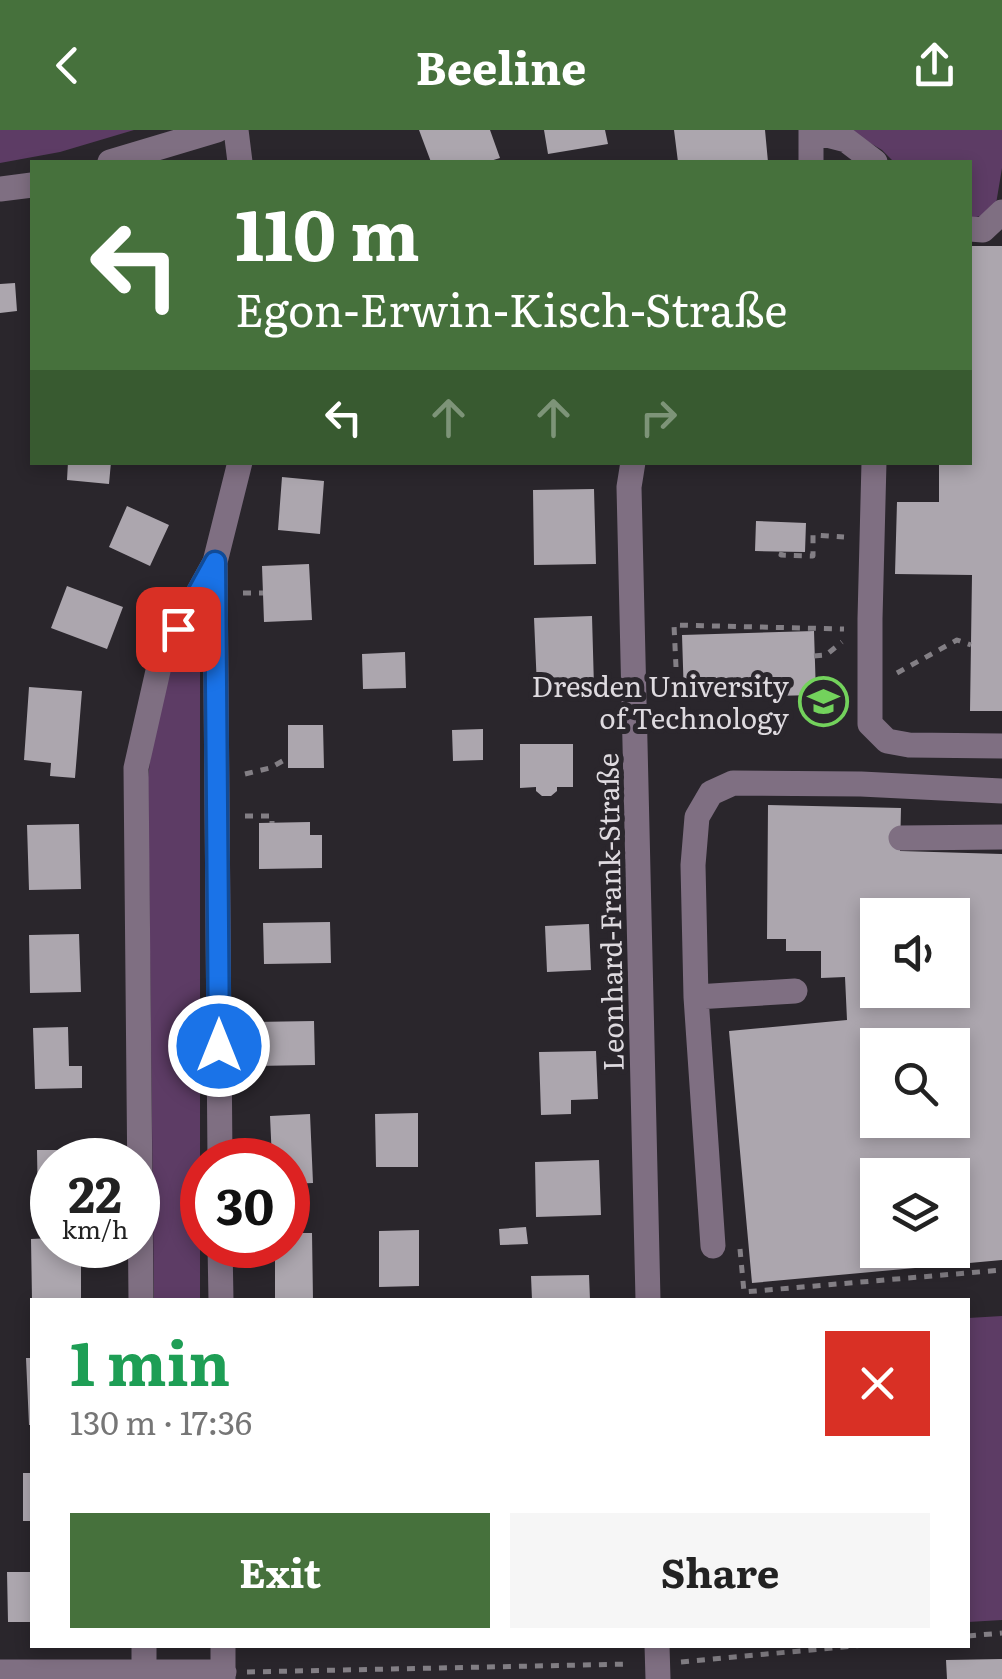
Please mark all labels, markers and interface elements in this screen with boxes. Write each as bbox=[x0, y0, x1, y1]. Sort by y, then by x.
text: Beeline bbox=[416, 32, 586, 99]
icon: back bbox=[40, 38, 95, 93]
icon: share bbox=[907, 38, 962, 93]
text: 110 m bbox=[235, 179, 420, 283]
icon: left bbox=[70, 200, 200, 330]
text: Egon-Erwin-Kisch-Straße bbox=[235, 274, 788, 341]
icon: left bbox=[316, 390, 371, 445]
icon: ahead bbox=[421, 390, 476, 445]
icon: ahead bbox=[526, 390, 581, 445]
icon: right bbox=[631, 390, 686, 445]
pin bbox=[136, 587, 221, 672]
icon: arrive bbox=[151, 602, 206, 657]
place label: Dresden University of Technology bbox=[532, 664, 790, 738]
school or university icon: Dresden University of Technology bbox=[798, 675, 850, 727]
street label: Leonhard-Frank-Straße bbox=[585, 753, 633, 1071]
map controls bbox=[860, 898, 970, 1268]
button: sound bbox=[860, 898, 970, 1008]
position arrow bbox=[167, 994, 271, 1098]
button: search bbox=[860, 1028, 970, 1138]
speed limit sign: 30 bbox=[180, 1138, 310, 1268]
text: 22 bbox=[68, 1154, 122, 1228]
button: layers bbox=[860, 1158, 970, 1268]
text: km/h bbox=[62, 1210, 128, 1247]
text: 1 min bbox=[70, 1315, 230, 1404]
button: close bbox=[825, 1331, 930, 1436]
text: 130 m · 17:36 bbox=[70, 1397, 252, 1445]
button: Exit bbox=[70, 1513, 490, 1628]
button: Share bbox=[510, 1513, 930, 1628]

